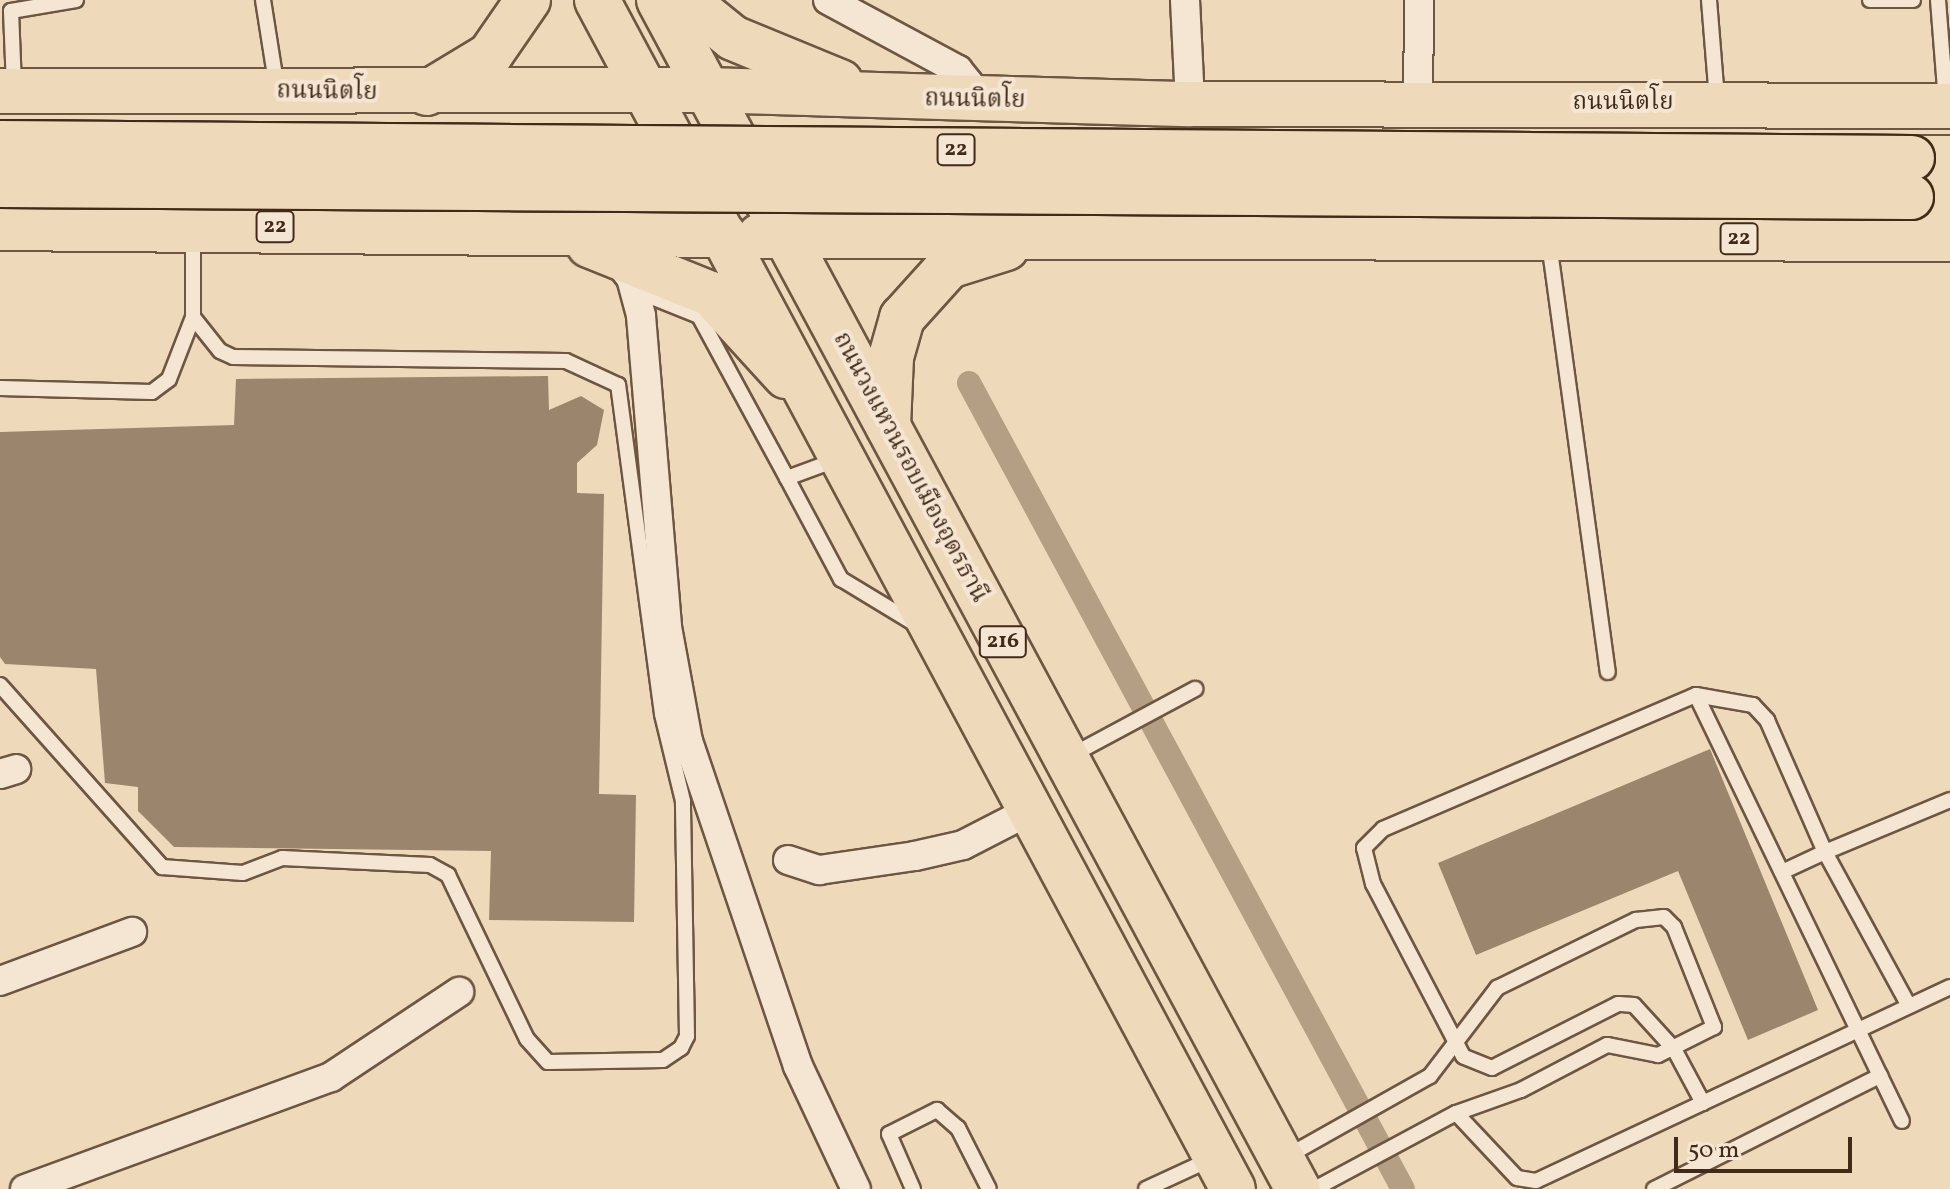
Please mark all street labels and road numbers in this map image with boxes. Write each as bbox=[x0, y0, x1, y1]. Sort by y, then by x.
street label: ถนนนิตโย bbox=[276, 78, 378, 108]
street label: ถนนนิตโย bbox=[924, 86, 1026, 116]
street label: ถนนนิตโย bbox=[1573, 90, 1673, 118]
road number: 22 bbox=[936, 132, 976, 168]
road number: 22 bbox=[255, 209, 295, 245]
road number: 22 bbox=[1719, 221, 1759, 257]
street label: ถนนวงแหวนรอบเมืองอุดรธานี bbox=[825, 328, 993, 608]
road number: 216 bbox=[977, 624, 1029, 660]

